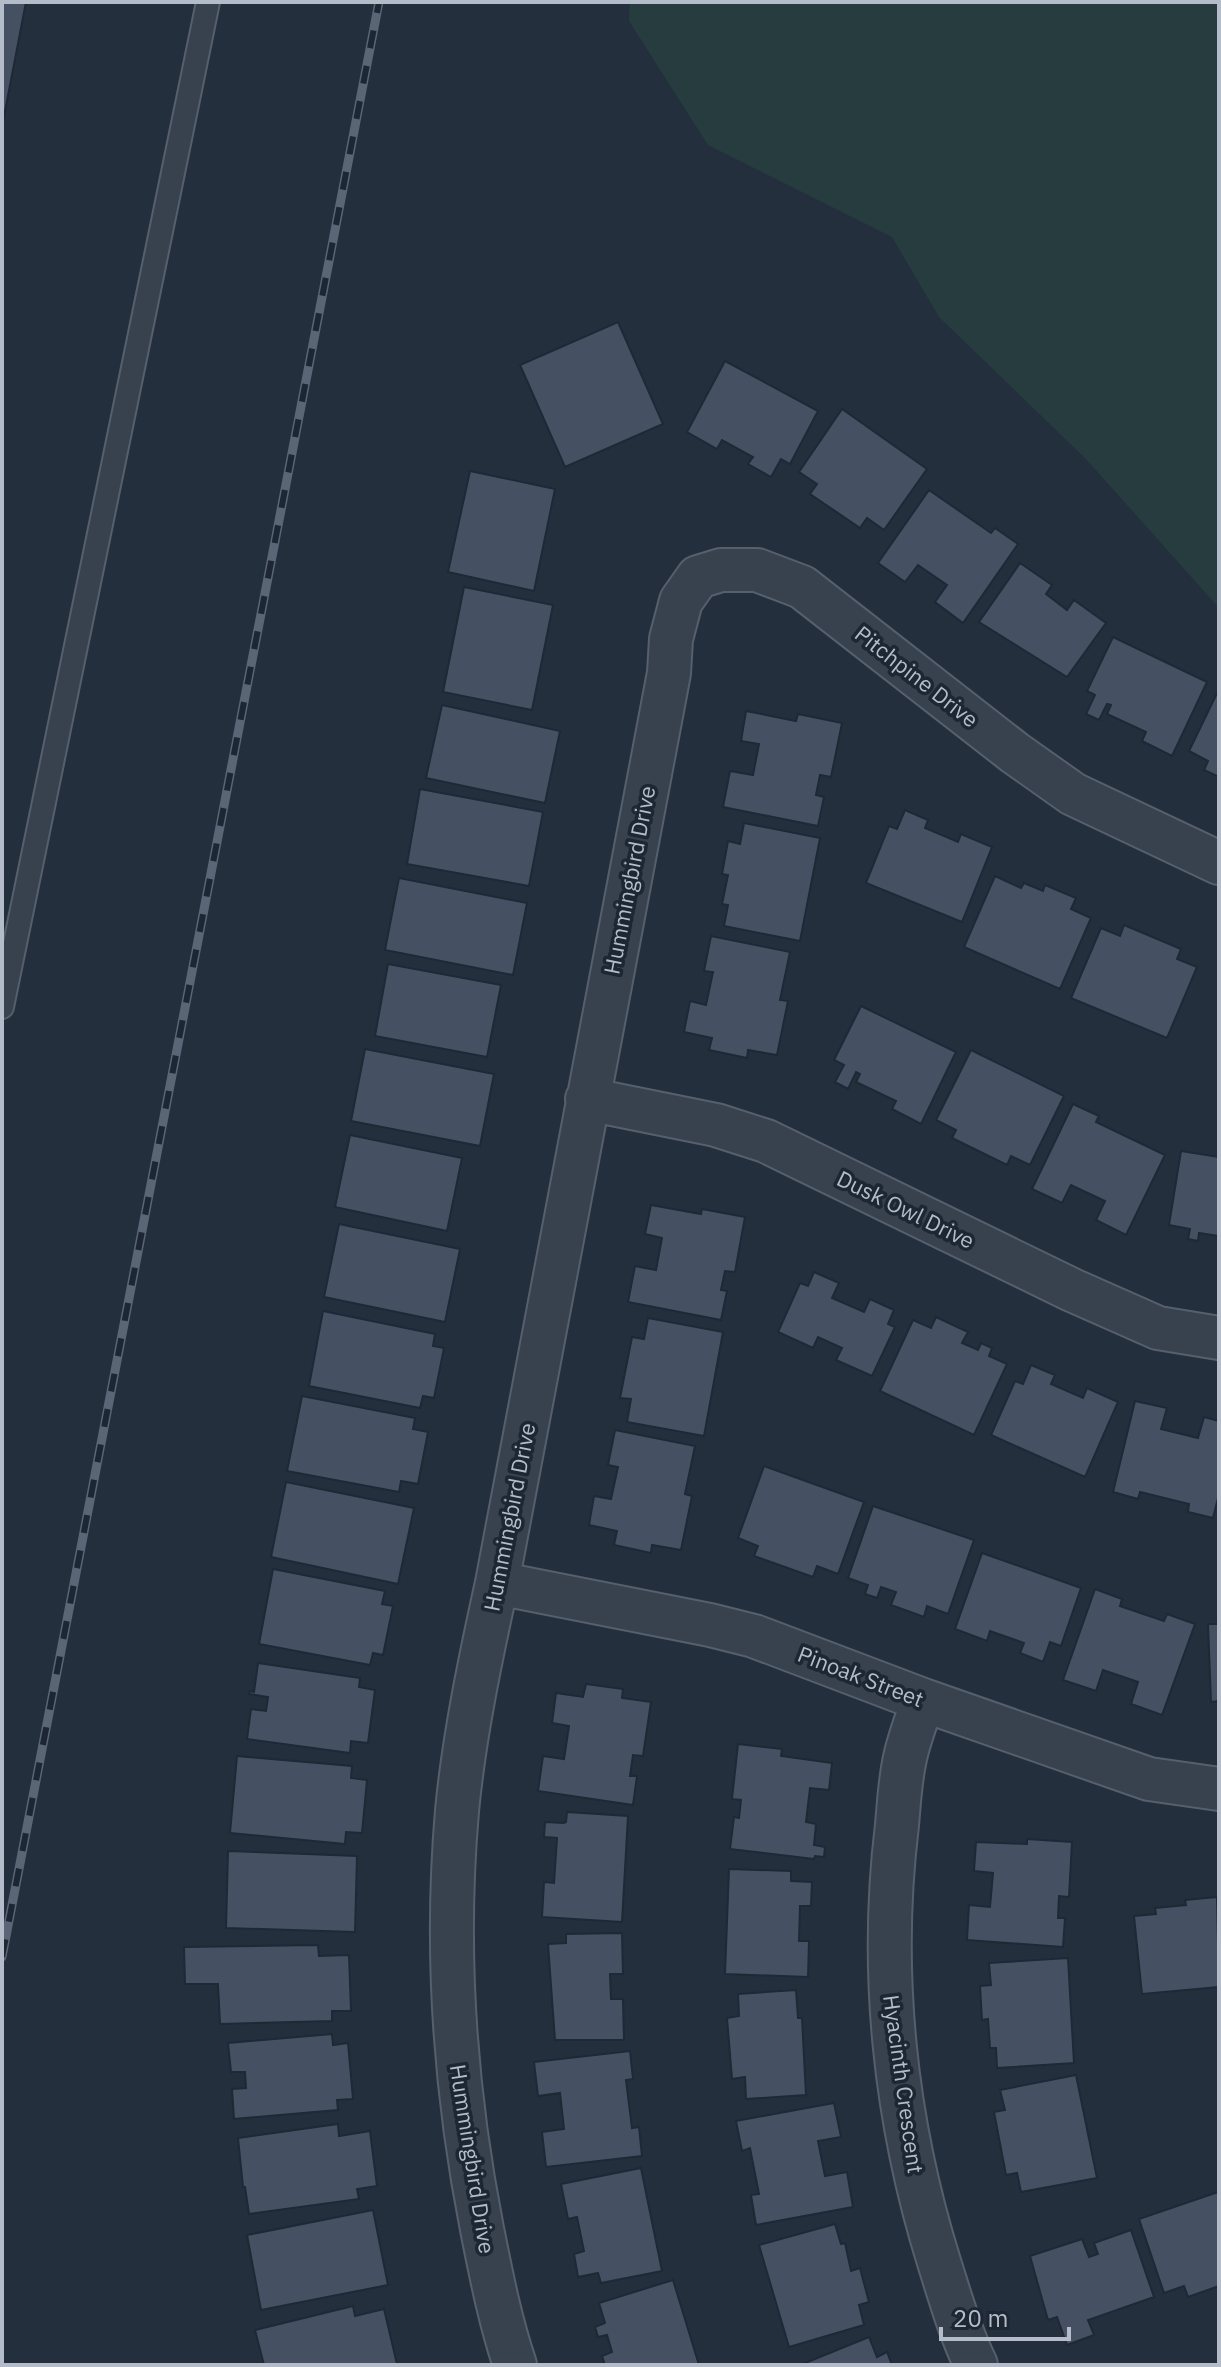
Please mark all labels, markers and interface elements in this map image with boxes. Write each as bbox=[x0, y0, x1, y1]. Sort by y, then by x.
street label: Pitchpine Drive bbox=[849, 619, 985, 733]
street label: Hummingbird Drive bbox=[597, 783, 661, 977]
street label: Dusk Owl Drive bbox=[832, 1163, 980, 1255]
street label: Hummingbird Drive bbox=[477, 1420, 541, 1614]
street label: Pinoak Street bbox=[794, 1639, 928, 1713]
street label: Hyacinth Crescent bbox=[877, 1993, 931, 2175]
street label: Hummingbird Drive bbox=[444, 2062, 502, 2256]
scale bar bbox=[941, 2291, 1069, 2341]
text: 20 m bbox=[953, 2302, 1008, 2334]

